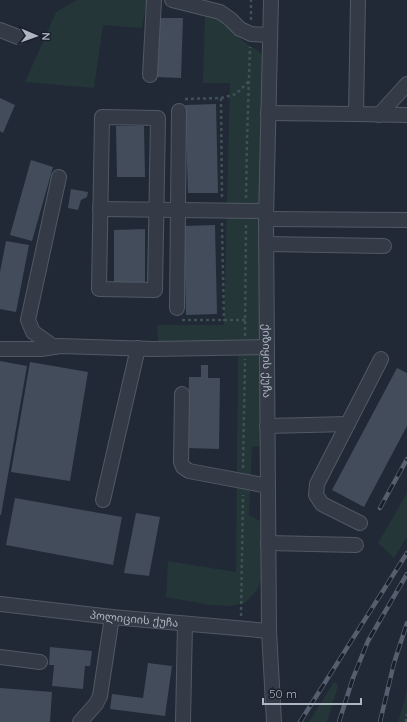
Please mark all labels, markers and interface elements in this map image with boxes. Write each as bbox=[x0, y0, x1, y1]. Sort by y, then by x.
north arrow bbox=[16, 16, 56, 56]
text: N bbox=[39, 32, 53, 41]
street label: ქიზიყის ქუჩა bbox=[260, 324, 274, 398]
street label: პოლიციის ქუჩა bbox=[89, 607, 179, 630]
scale bar bbox=[263, 680, 361, 706]
text: 50 m bbox=[269, 686, 297, 701]

